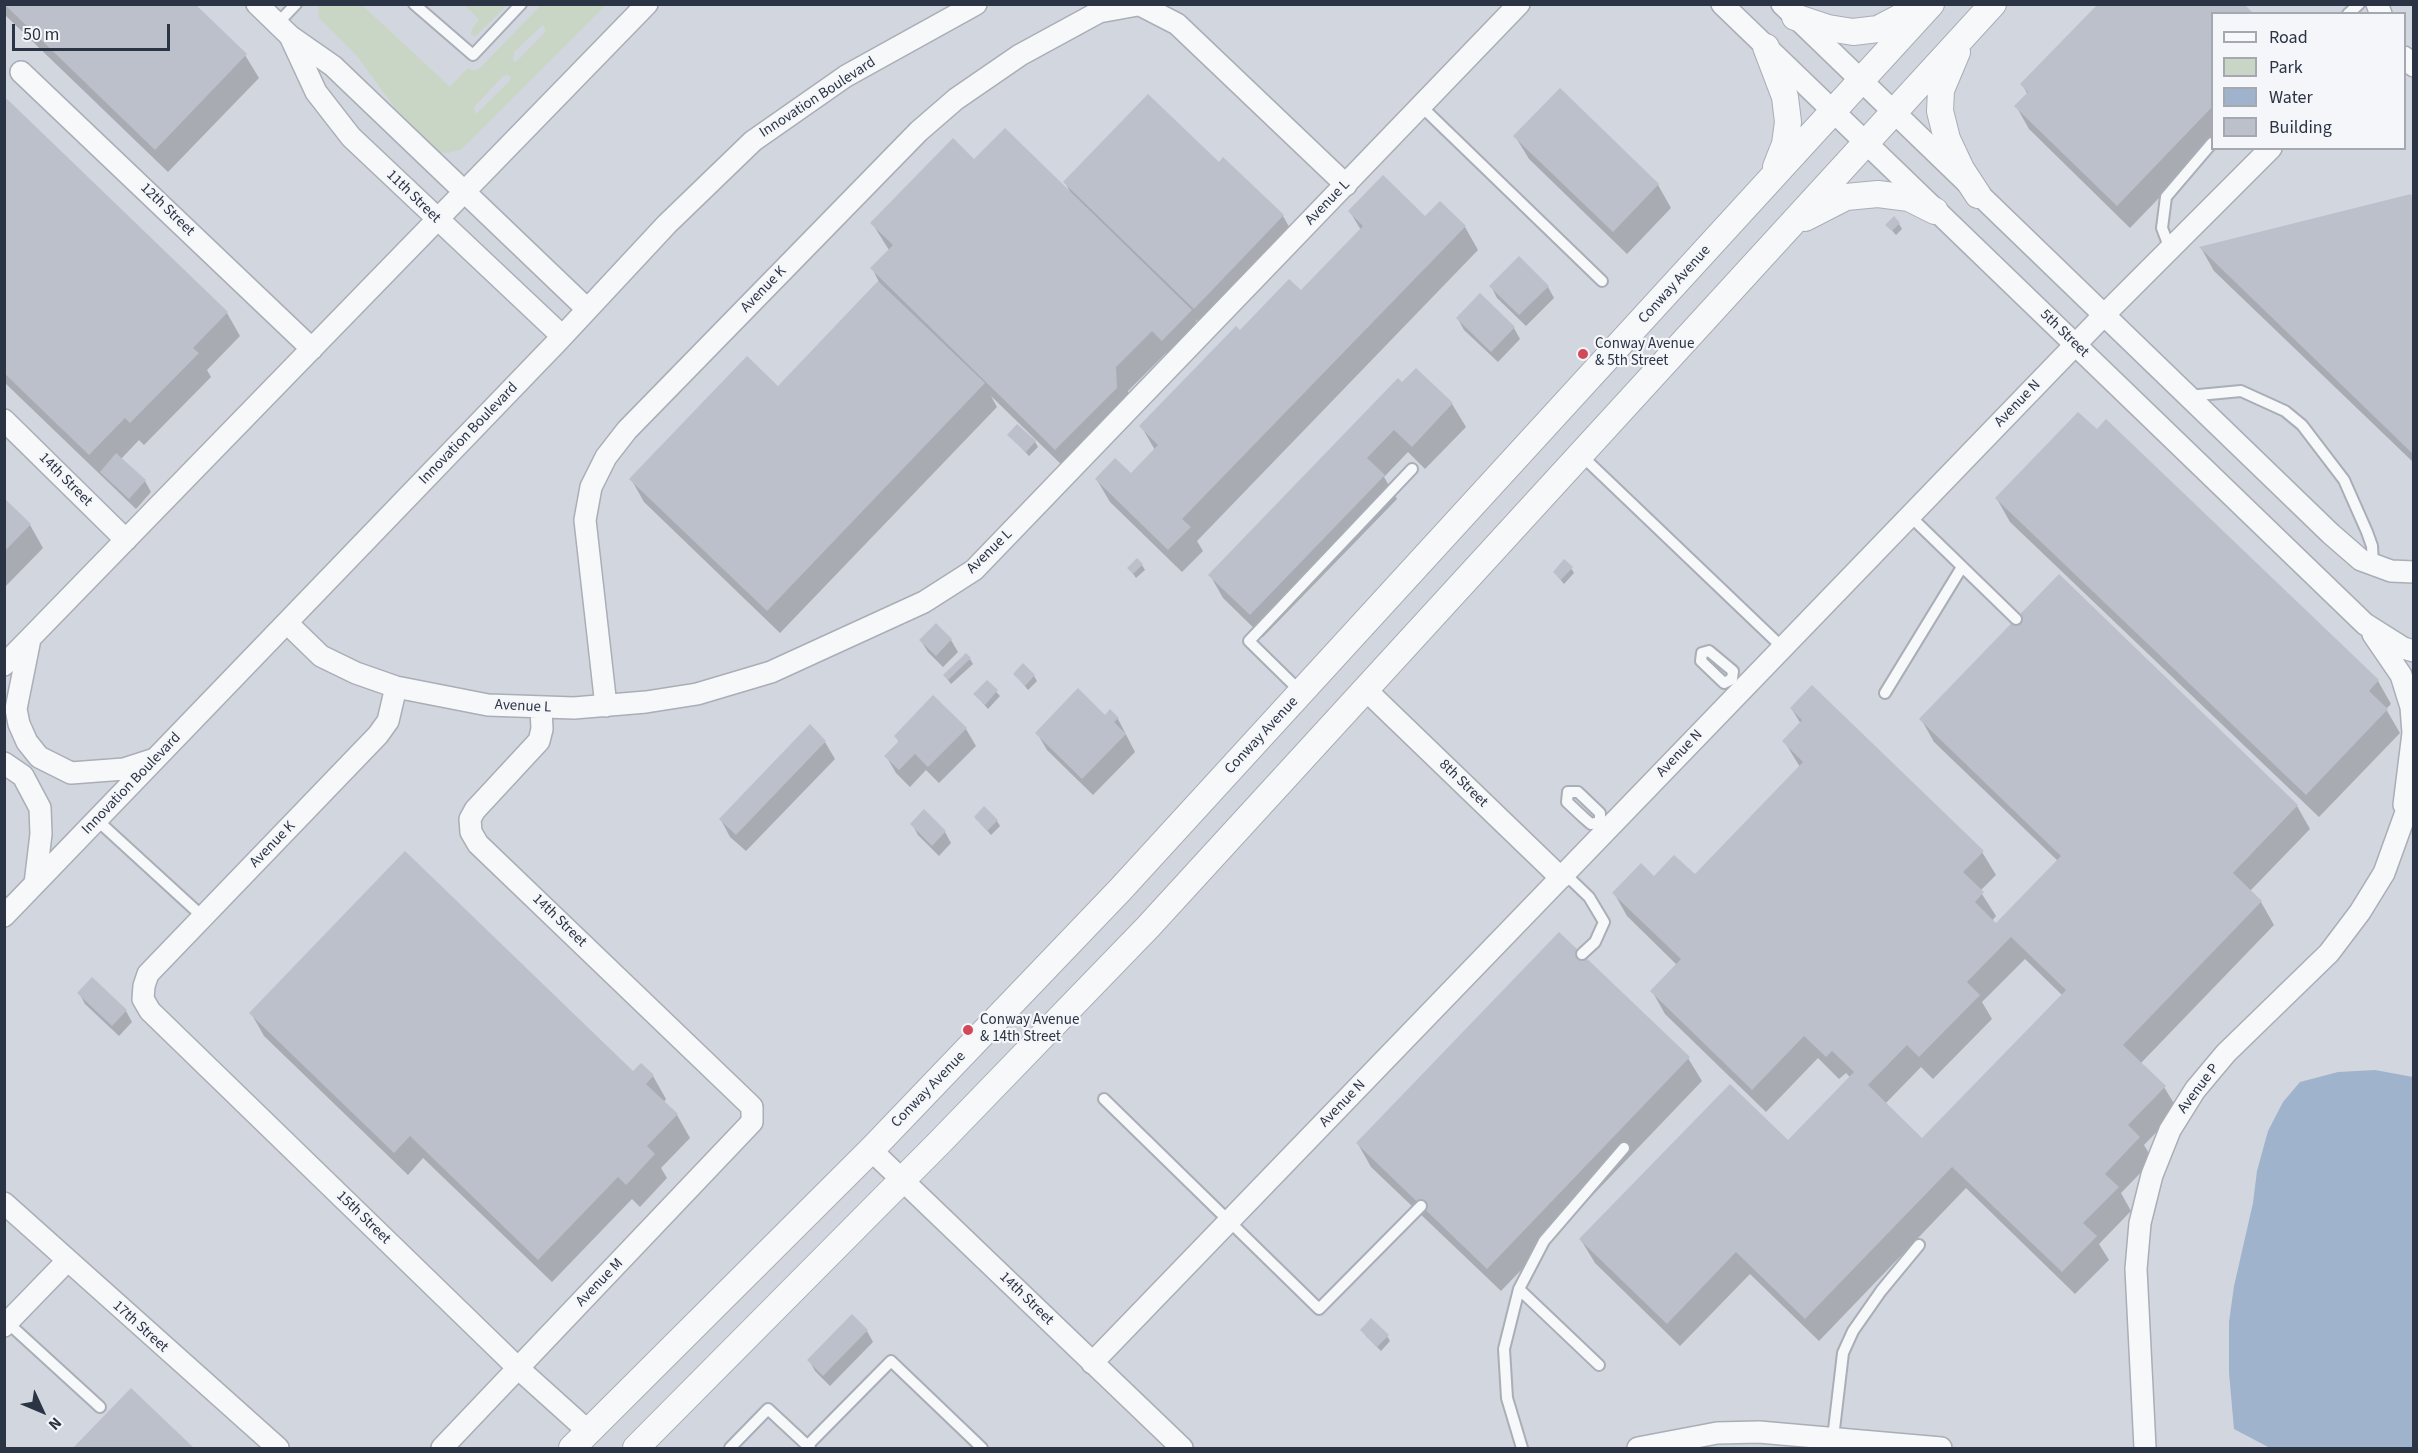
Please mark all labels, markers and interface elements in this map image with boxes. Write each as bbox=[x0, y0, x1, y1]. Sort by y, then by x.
scale bar bbox=[15, 12, 172, 50]
legend bbox=[2211, 12, 2406, 150]
text: 50 m bbox=[23, 22, 59, 47]
text: Road bbox=[2269, 25, 2308, 50]
street label: Innovation Boulevard bbox=[757, 54, 879, 142]
text: Park bbox=[2269, 55, 2303, 80]
text: Water bbox=[2269, 85, 2313, 110]
text: Building bbox=[2269, 115, 2332, 140]
street label: 11th Street bbox=[382, 167, 444, 227]
street label: Avenue L bbox=[1302, 176, 1354, 230]
street label: 12th Street bbox=[136, 180, 198, 240]
street label: Conway Avenue bbox=[1635, 242, 1715, 328]
street label: Avenue K bbox=[737, 263, 791, 317]
street label: 5th Street bbox=[2036, 306, 2092, 362]
place label: Conway Avenue & 5th Street bbox=[1595, 336, 1694, 371]
marker: Conway Avenue & 5th Street bbox=[1576, 347, 1590, 361]
street label: Avenue N bbox=[1991, 377, 2045, 431]
street label: Innovation Boulevard bbox=[416, 379, 522, 489]
street label: 14th Street bbox=[34, 449, 96, 511]
street label: Avenue L bbox=[963, 526, 1017, 578]
street label: Conway Avenue bbox=[1222, 694, 1302, 778]
street label: Avenue L bbox=[494, 697, 552, 717]
street label: Avenue N bbox=[1653, 727, 1707, 781]
street label: Innovation Boulevard bbox=[79, 729, 185, 839]
street label: 8th Street bbox=[1435, 756, 1491, 812]
street label: Avenue K bbox=[246, 818, 300, 872]
street label: 14th Street bbox=[528, 891, 590, 951]
place label: Conway Avenue & 14th Street bbox=[980, 1012, 1079, 1047]
marker: Conway Avenue & 14th Street bbox=[961, 1023, 975, 1037]
street label: Conway Avenue bbox=[888, 1048, 970, 1132]
street label: Avenue P bbox=[2174, 1061, 2224, 1117]
street label: Avenue N bbox=[1316, 1077, 1370, 1131]
street label: 15th Street bbox=[332, 1188, 394, 1248]
street label: Avenue M bbox=[573, 1255, 627, 1311]
street label: 14th Street bbox=[995, 1269, 1057, 1329]
street label: 17th Street bbox=[108, 1297, 172, 1357]
north arrow bbox=[12, 1381, 72, 1441]
text: N bbox=[43, 1412, 67, 1435]

